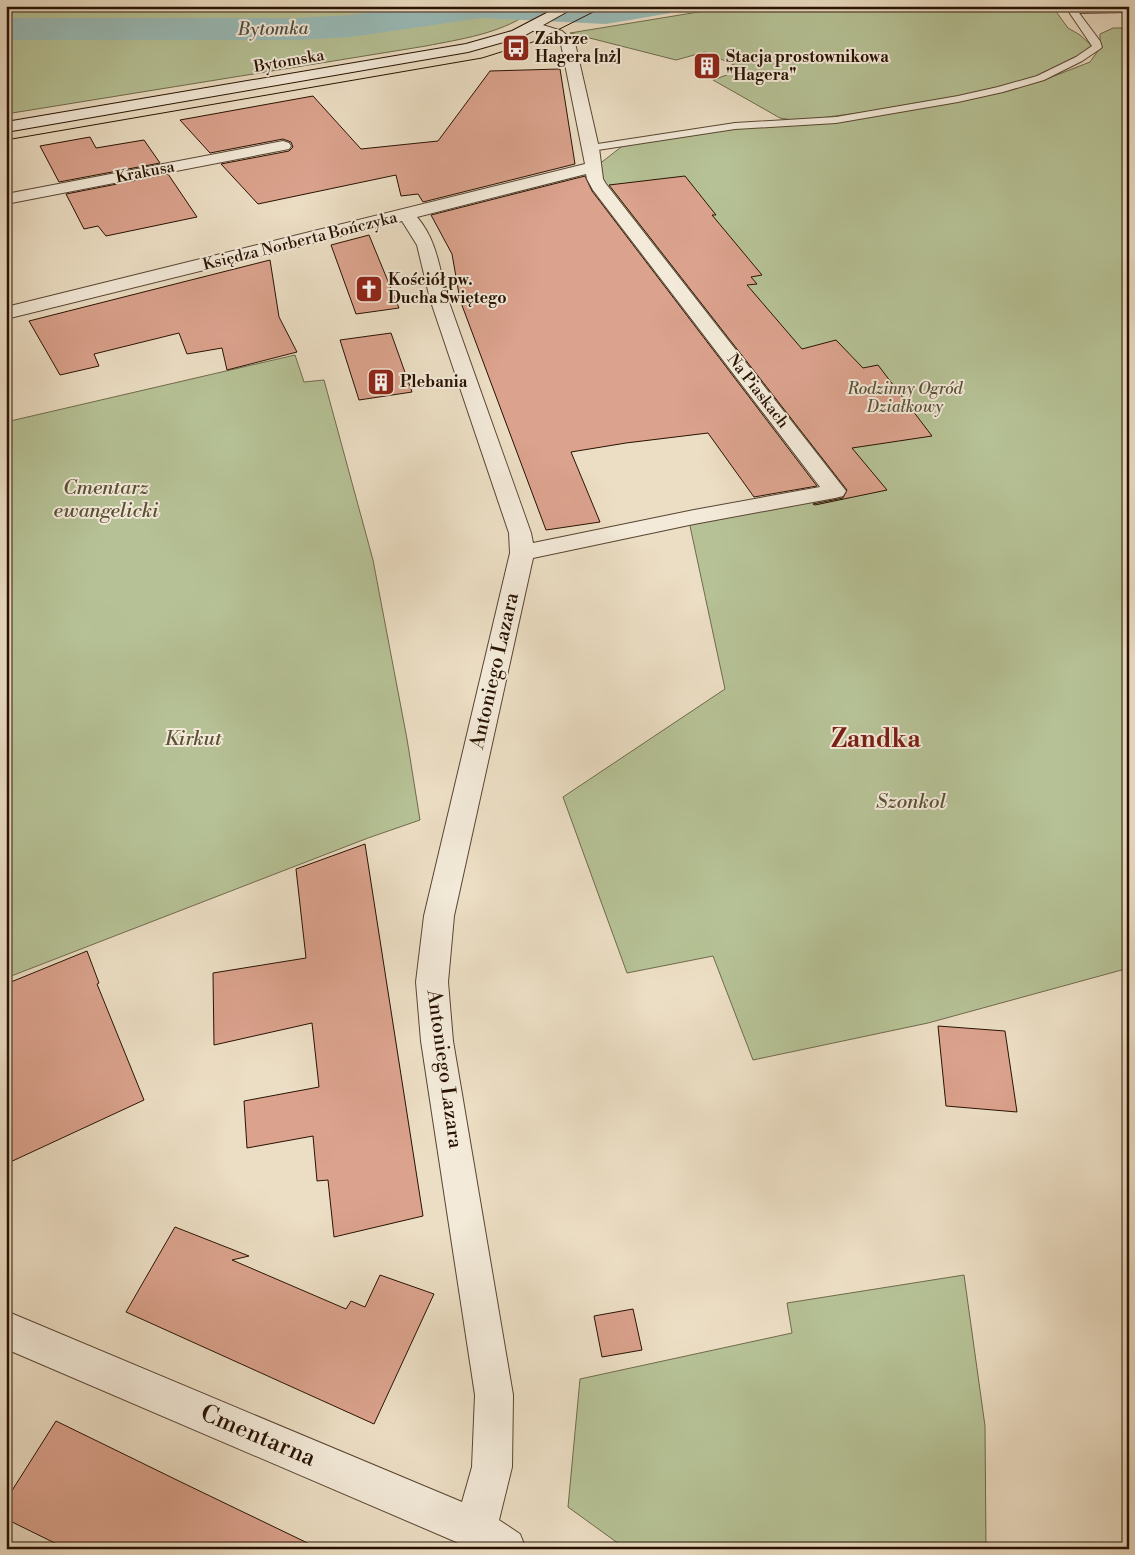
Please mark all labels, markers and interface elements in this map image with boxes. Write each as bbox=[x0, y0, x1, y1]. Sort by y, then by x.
water label: Bytomka bbox=[236, 17, 310, 41]
place label: Zabrze Hagera [nż] bbox=[535, 29, 621, 67]
bus stop icon: Zabrze Hagera [nż] bbox=[501, 33, 531, 63]
street label: Bytomska bbox=[251, 45, 327, 77]
place label: Stacja prostownikowa "Hagera" bbox=[726, 47, 889, 85]
building icon: Stacja prostownikowa "Hagera" bbox=[692, 51, 722, 81]
street label: Krakusa bbox=[114, 156, 177, 188]
street label: Księdza Norberta Bończyka bbox=[201, 207, 400, 275]
place label: Kościół pw. Ducha Świętego bbox=[388, 270, 507, 308]
church icon: Kościół pw. Ducha Świętego bbox=[354, 274, 384, 304]
street label: Na Piaskach bbox=[723, 350, 794, 433]
building icon: Plebania bbox=[366, 367, 396, 397]
place label: Plebania bbox=[400, 372, 468, 392]
park label: Rodzinny Ogród Działkowy bbox=[846, 379, 964, 417]
park label: Cmentarz ewangelicki bbox=[54, 476, 159, 524]
street label: Antoniego Lazara bbox=[465, 589, 525, 753]
district label: Zandka bbox=[831, 724, 921, 755]
park label: Kirkut bbox=[164, 727, 222, 752]
park label: Szonkol bbox=[876, 790, 946, 815]
street label: Antoniego Lazara bbox=[420, 987, 468, 1151]
street label: Cmentarna bbox=[196, 1398, 321, 1474]

